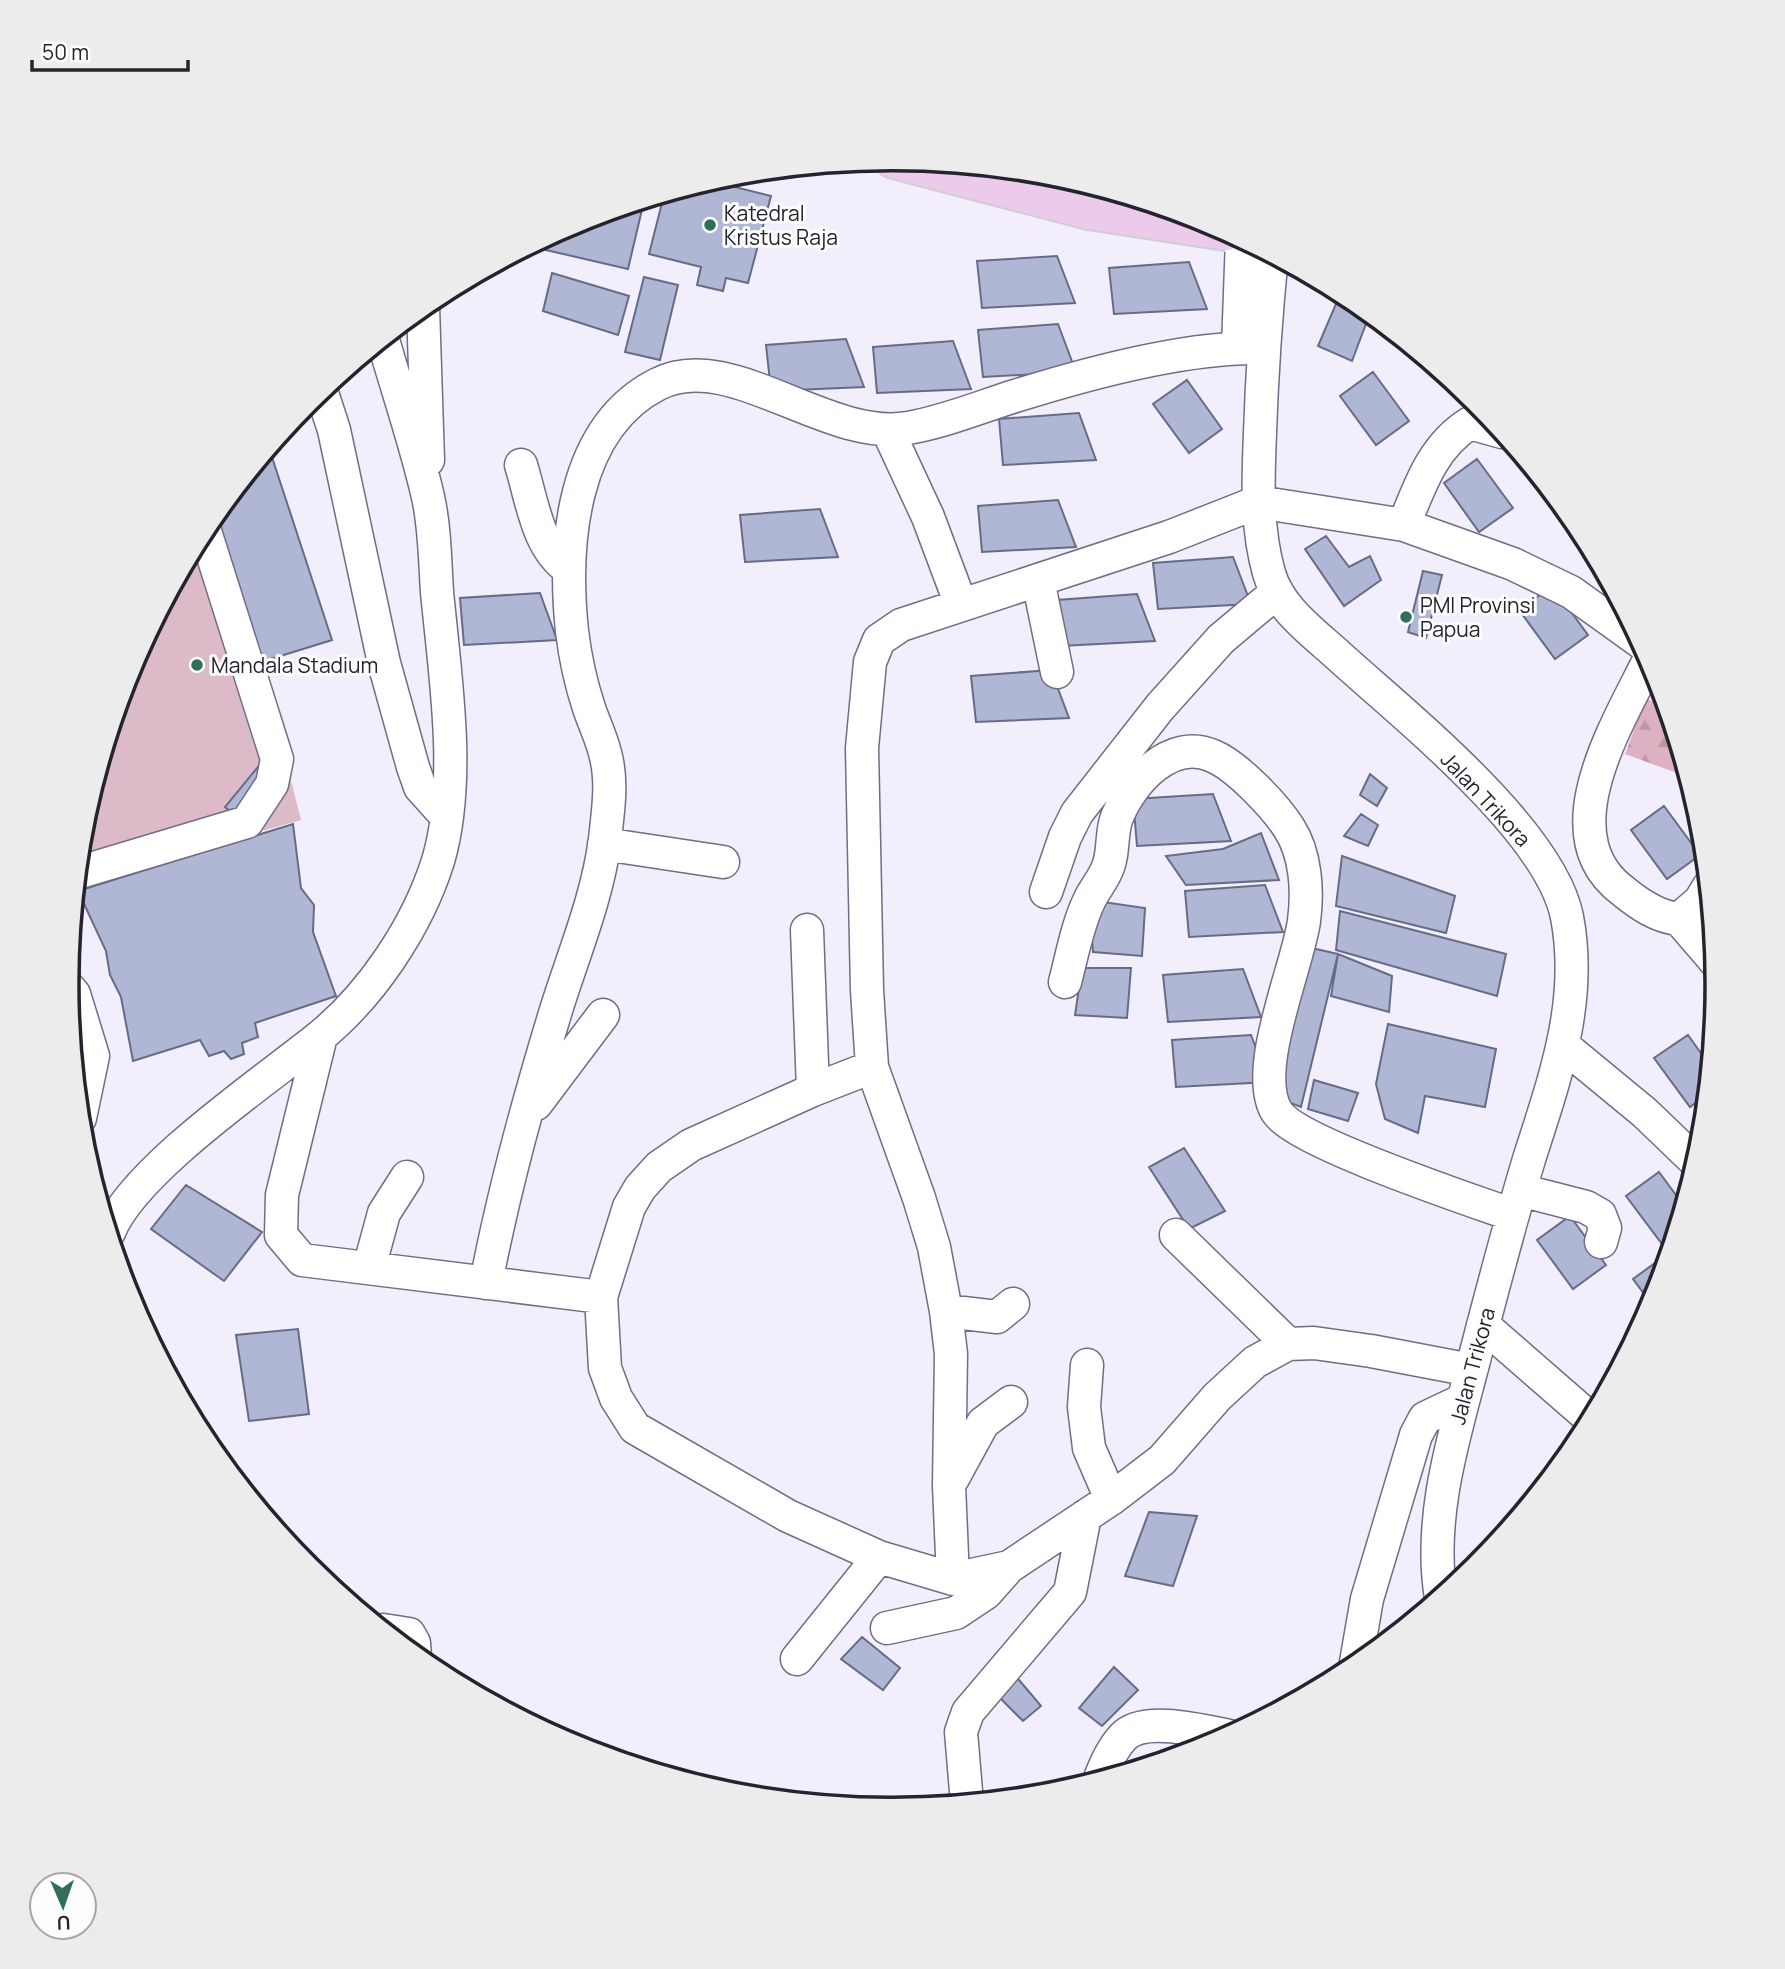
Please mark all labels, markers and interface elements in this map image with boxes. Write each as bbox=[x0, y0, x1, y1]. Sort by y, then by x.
scale bar bbox=[32, 28, 187, 72]
text: 50 m bbox=[42, 38, 89, 66]
place label: Katedral Kristus Raja bbox=[724, 199, 838, 251]
marker: Katedral Kristus Raja bbox=[702, 217, 718, 233]
place label: PMI Provinsi Papua bbox=[1420, 591, 1535, 643]
marker: PMI Provinsi Papua bbox=[1398, 609, 1414, 625]
place label: Mandala Stadium bbox=[211, 651, 378, 679]
marker: Mandala Stadium bbox=[189, 657, 205, 673]
street label: Jalan Trikora bbox=[1435, 746, 1537, 852]
street label: Jalan Trikora bbox=[1443, 1304, 1501, 1428]
north arrow bbox=[28, 1871, 98, 1941]
text: U bbox=[56, 1910, 71, 1936]

